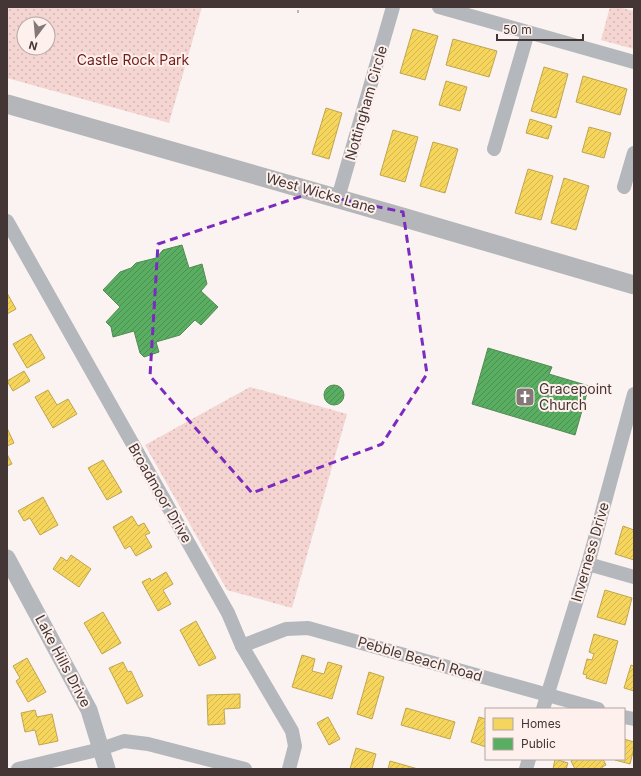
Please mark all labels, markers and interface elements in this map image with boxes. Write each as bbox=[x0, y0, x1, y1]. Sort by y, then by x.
north arrow bbox=[16, 16, 56, 56]
scale bar bbox=[497, 16, 583, 42]
text: 50 m bbox=[503, 22, 532, 37]
text: N bbox=[27, 38, 39, 53]
street label: Nottingham Circle bbox=[341, 44, 390, 162]
park label: Castle Rock Park bbox=[77, 51, 189, 68]
street label: West Wicks Lane bbox=[264, 169, 378, 216]
place label: Gracepoint Church bbox=[539, 380, 612, 413]
church icon: Gracepoint Church bbox=[514, 386, 536, 408]
street label: Broadmoor Drive bbox=[125, 440, 196, 546]
street label: Inverness Drive bbox=[567, 500, 612, 604]
street label: Lake Hills Drive bbox=[32, 612, 95, 710]
street label: Pebble Beach Road bbox=[356, 633, 484, 684]
legend bbox=[485, 708, 625, 760]
text: Homes bbox=[521, 716, 561, 731]
text: Public bbox=[521, 736, 556, 751]

